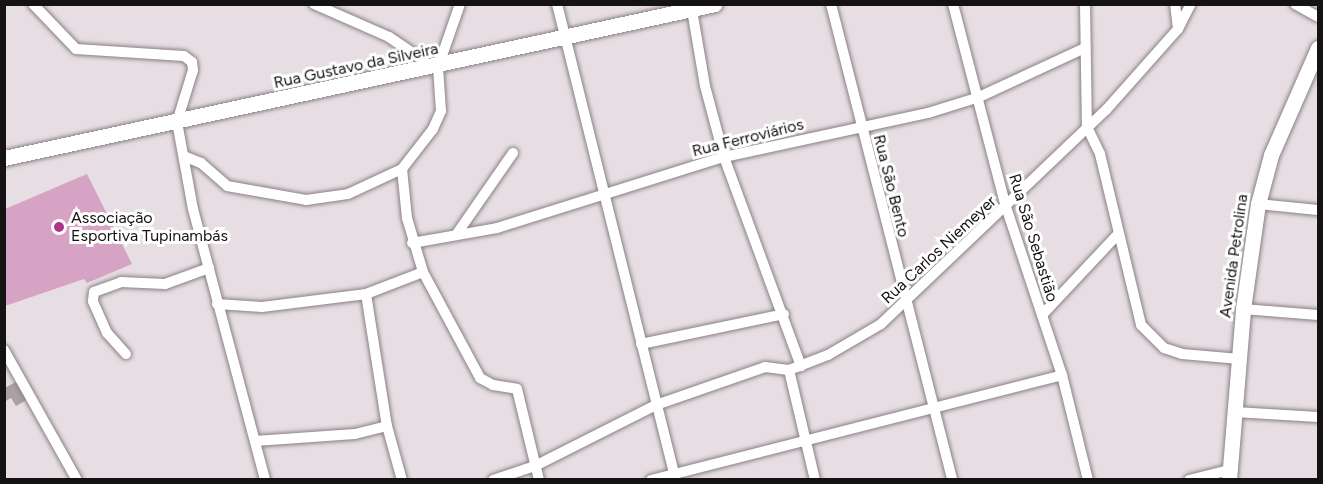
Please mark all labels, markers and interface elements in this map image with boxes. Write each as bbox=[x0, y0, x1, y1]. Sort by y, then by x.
street label: Rua Gustavo da Silveira bbox=[272, 39, 440, 93]
street label: Rua Ferroviários bbox=[690, 115, 806, 161]
street label: Rua São Bento bbox=[869, 133, 913, 239]
street label: Rua São Sebastião bbox=[1004, 172, 1062, 304]
street label: Rua Carlos Niemeyer bbox=[878, 192, 1000, 308]
street label: Avenida Petrolina bbox=[1216, 193, 1252, 319]
place label: Associação Esportiva Tupinambás bbox=[71, 208, 228, 246]
marker: Associação Esportiva Tupinambás bbox=[52, 220, 66, 234]

